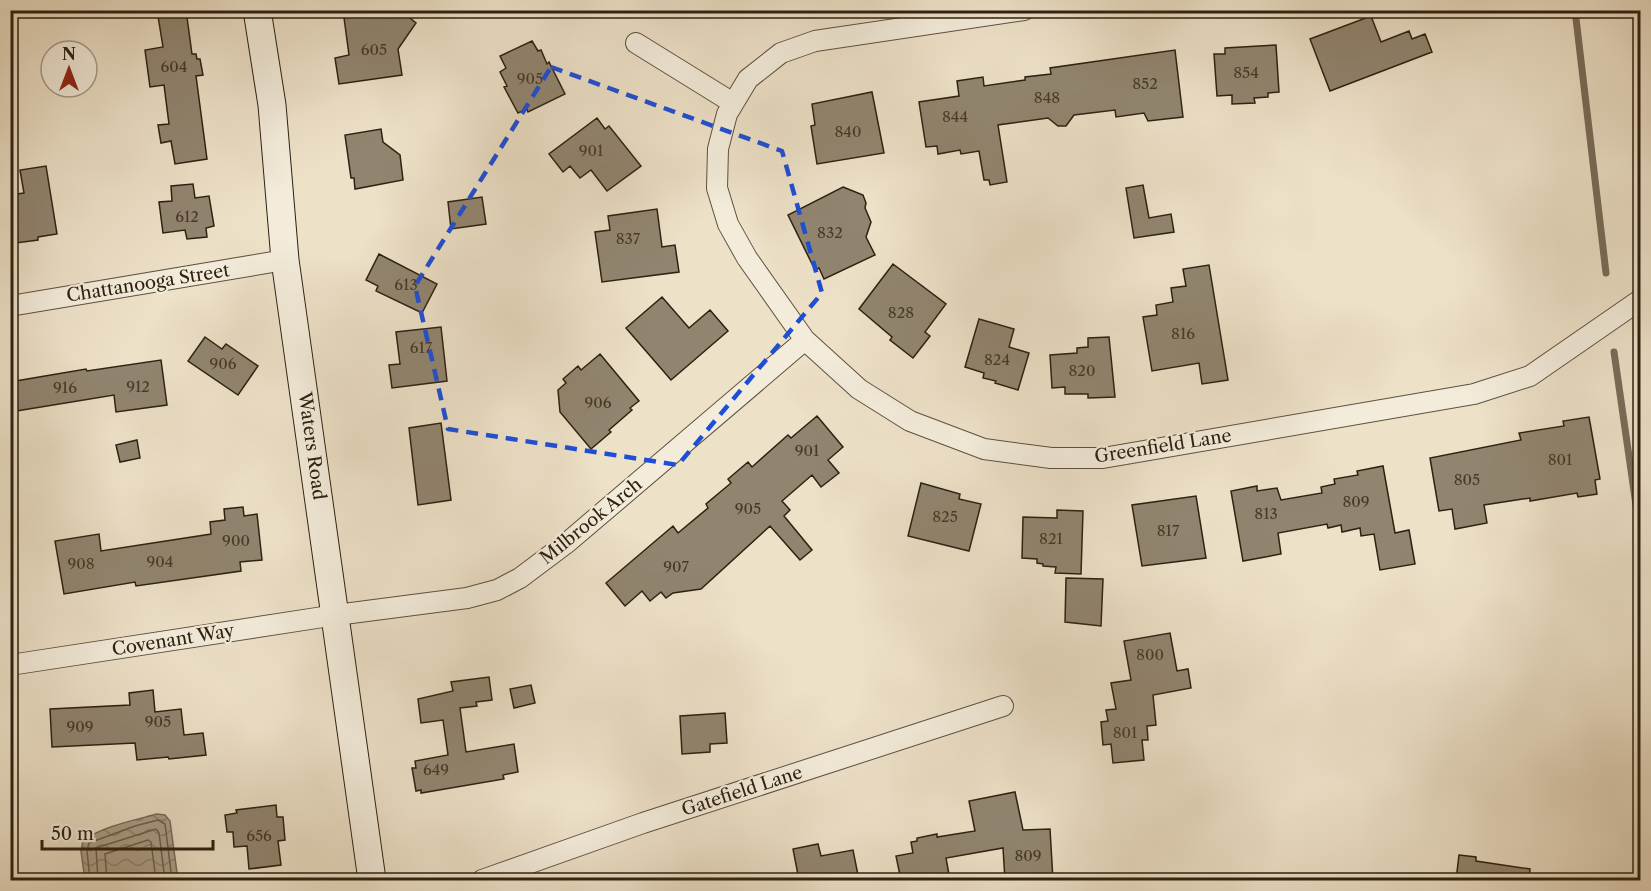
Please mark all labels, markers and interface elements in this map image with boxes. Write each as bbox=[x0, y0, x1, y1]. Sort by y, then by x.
north arrow bbox=[39, 39, 99, 99]
house number: 605 bbox=[361, 40, 387, 59]
text: N bbox=[62, 44, 76, 64]
house number: 604 bbox=[161, 57, 187, 76]
house number: 854 bbox=[1233, 63, 1259, 82]
house number: 905 bbox=[517, 69, 543, 88]
house number: 852 bbox=[1132, 74, 1158, 93]
house number: 848 bbox=[1034, 88, 1060, 107]
house number: 844 bbox=[942, 107, 968, 126]
house number: 840 bbox=[834, 122, 862, 141]
house number: 901 bbox=[579, 141, 604, 160]
house number: 612 bbox=[175, 207, 199, 226]
house number: 832 bbox=[817, 223, 843, 242]
house number: 837 bbox=[616, 229, 641, 248]
street label: Chattanooga Street bbox=[65, 259, 232, 307]
house number: 613 bbox=[394, 275, 418, 294]
house number: 828 bbox=[888, 303, 914, 322]
house number: 816 bbox=[1171, 324, 1195, 343]
house number: 617 bbox=[410, 338, 433, 357]
house number: 824 bbox=[984, 350, 1010, 369]
house number: 906 bbox=[209, 354, 237, 373]
house number: 820 bbox=[1068, 361, 1096, 380]
house number: 912 bbox=[126, 377, 150, 396]
house number: 916 bbox=[53, 378, 77, 397]
street label: Waters Road bbox=[293, 390, 330, 501]
house number: 906 bbox=[584, 393, 612, 412]
street label: Greenfield Lane bbox=[1093, 424, 1233, 468]
house number: 901 bbox=[795, 441, 820, 460]
house number: 801 bbox=[1548, 450, 1573, 469]
house number: 805 bbox=[1454, 470, 1480, 489]
street label: Milbrook Arch bbox=[536, 473, 646, 569]
house number: 809 bbox=[1342, 492, 1370, 511]
house number: 905 bbox=[735, 499, 761, 518]
house number: 813 bbox=[1254, 504, 1278, 523]
house number: 825 bbox=[932, 507, 958, 526]
house number: 817 bbox=[1157, 521, 1180, 540]
house number: 821 bbox=[1039, 529, 1064, 548]
house number: 900 bbox=[222, 531, 250, 550]
house number: 904 bbox=[147, 552, 173, 571]
house number: 908 bbox=[67, 554, 95, 573]
house number: 907 bbox=[663, 557, 689, 576]
street label: Covenant Way bbox=[110, 619, 237, 661]
house number: 800 bbox=[1136, 645, 1164, 664]
house number: 905 bbox=[145, 712, 171, 731]
house number: 909 bbox=[66, 717, 94, 736]
house number: 801 bbox=[1113, 723, 1138, 742]
house number: 649 bbox=[423, 760, 449, 779]
street label: Gatefield Lane bbox=[679, 761, 805, 821]
scale bar bbox=[42, 813, 213, 851]
text: 50 m bbox=[51, 823, 94, 845]
house number: 656 bbox=[246, 826, 272, 845]
house number: 809 bbox=[1014, 846, 1042, 865]

